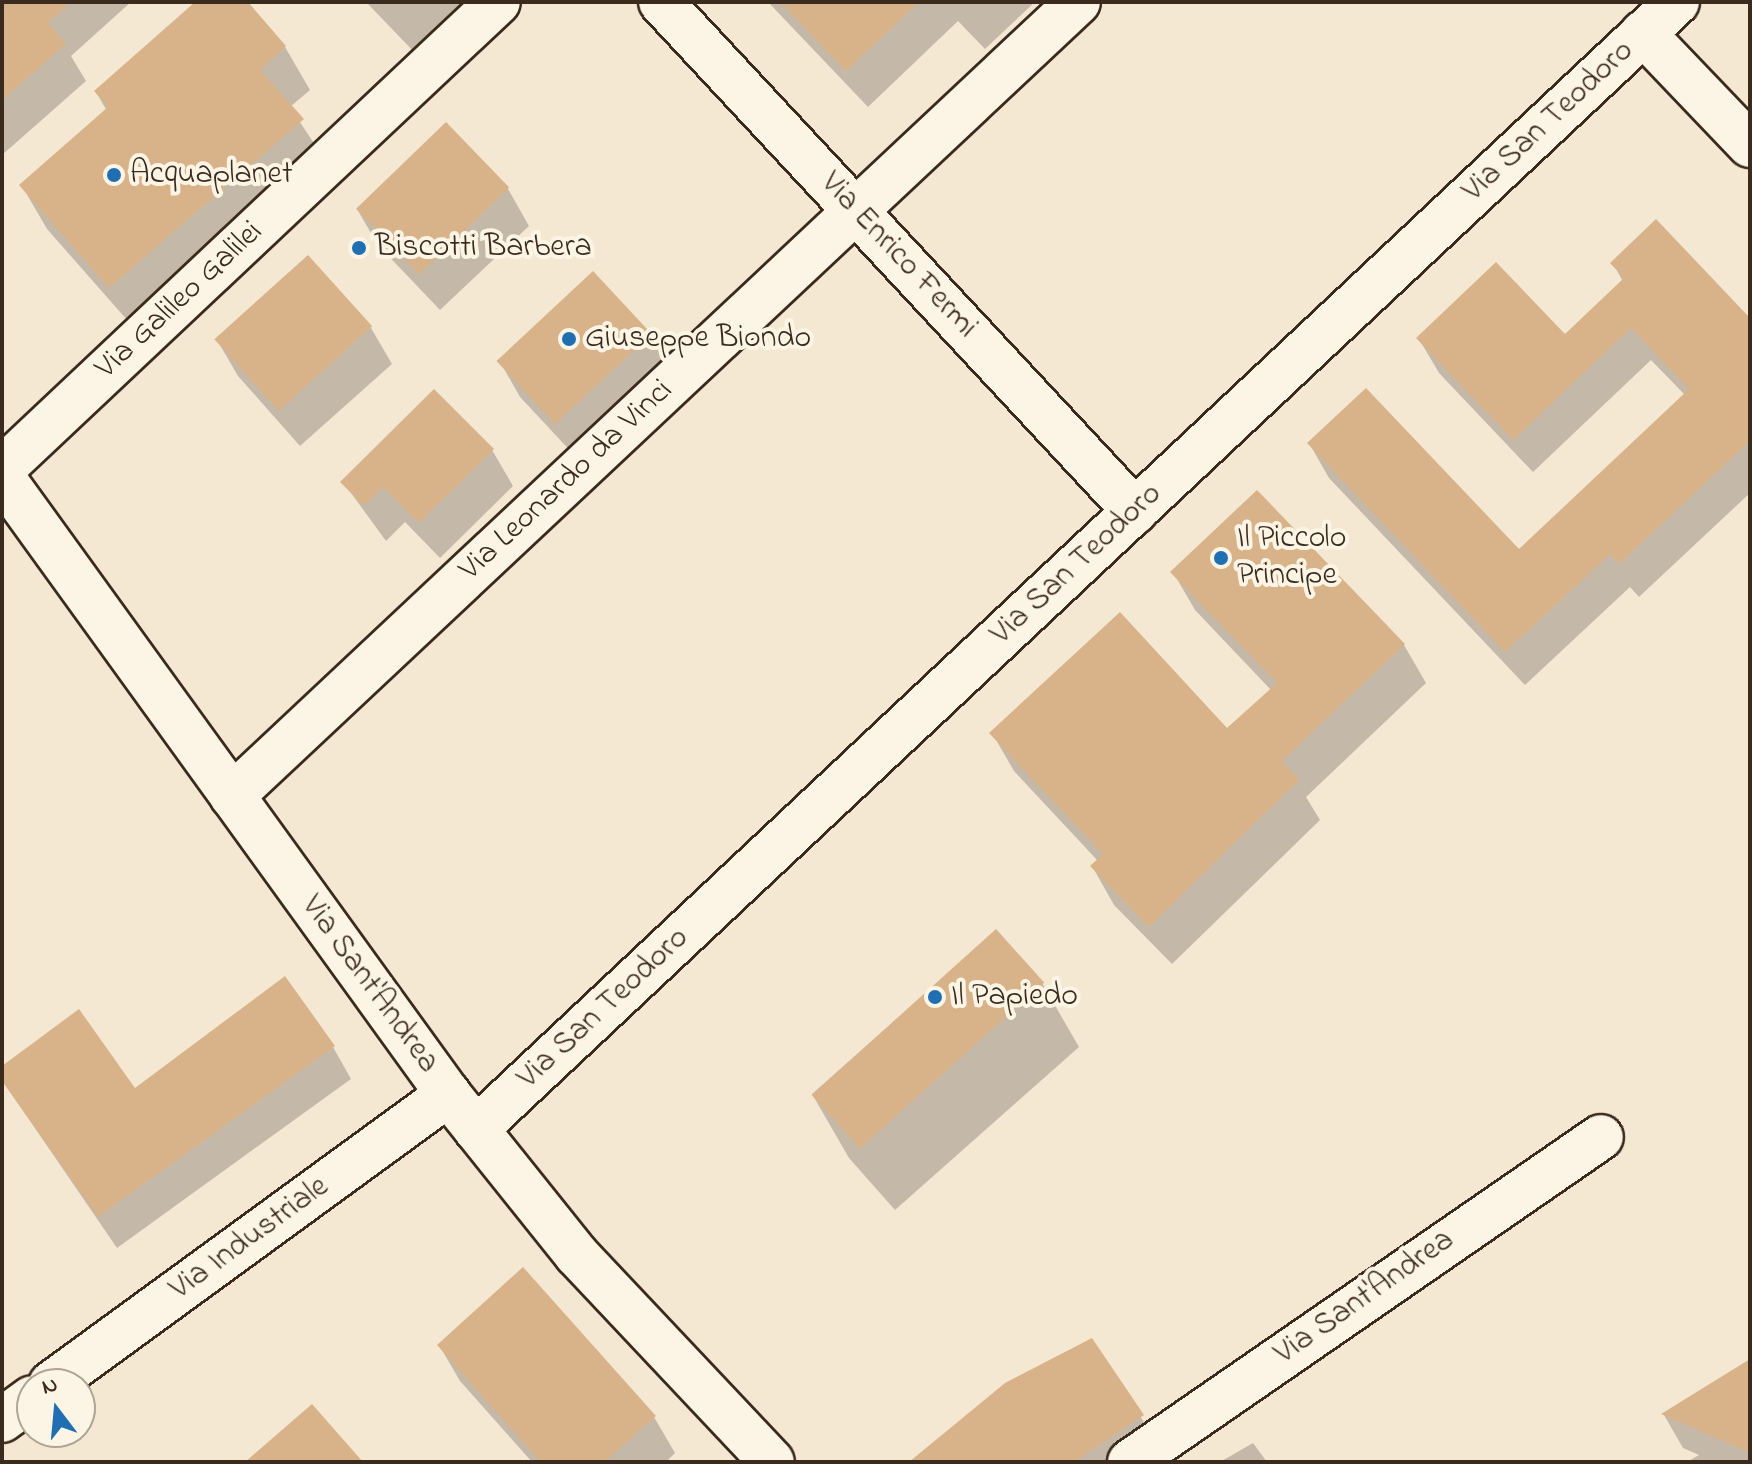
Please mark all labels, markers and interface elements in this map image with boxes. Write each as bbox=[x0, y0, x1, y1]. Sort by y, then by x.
street label: Via San Teodoro bbox=[1456, 33, 1642, 211]
place label: Acquaplanet bbox=[130, 156, 293, 194]
street label: Via Enrico Fermi bbox=[811, 165, 985, 347]
marker: Acquaplanet bbox=[105, 166, 123, 184]
street label: Via Galileo Galilei bbox=[88, 214, 272, 388]
place label: Biscotti Barbera bbox=[375, 229, 592, 267]
marker: Biscotti Barbera bbox=[350, 239, 368, 257]
place label: Giuseppe Biondo bbox=[585, 320, 811, 358]
marker: Giuseppe Biondo bbox=[560, 330, 578, 348]
street label: Via Leonardo da Vinci bbox=[452, 372, 682, 590]
street label: Via San Teodoro bbox=[984, 476, 1170, 654]
place label: Il Piccolo Principe bbox=[1237, 521, 1346, 596]
marker: Il Piccolo Principe bbox=[1212, 549, 1230, 567]
street label: Via Sant'Andrea bbox=[292, 889, 446, 1081]
street label: Via San Teodoro bbox=[511, 920, 697, 1098]
place label: Il Papiedo bbox=[951, 978, 1078, 1016]
marker: Il Papiedo bbox=[926, 988, 944, 1006]
street label: Via Industriale bbox=[163, 1169, 337, 1309]
street label: Via Sant'Andrea bbox=[1268, 1222, 1462, 1374]
north arrow bbox=[16, 1368, 96, 1448]
text: N bbox=[38, 1369, 61, 1404]

